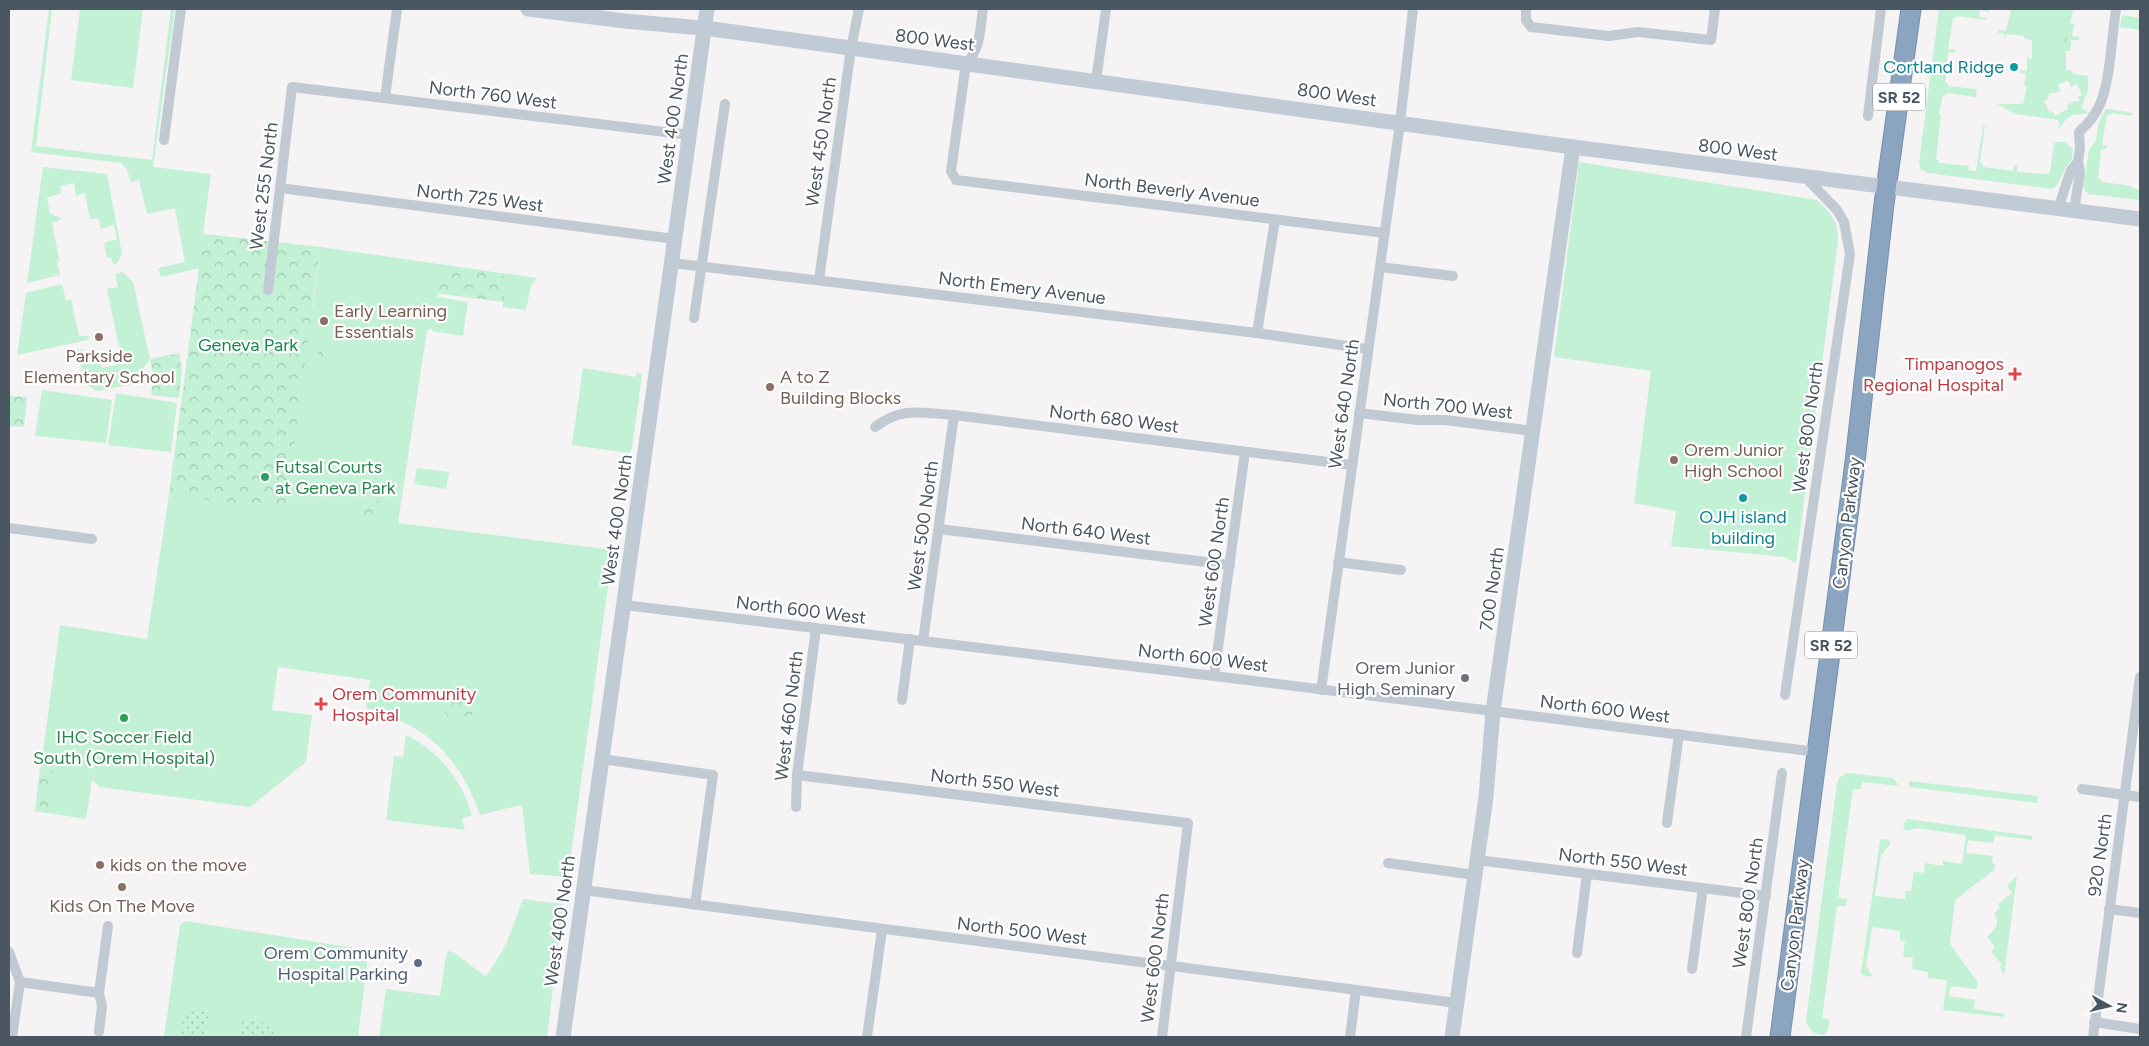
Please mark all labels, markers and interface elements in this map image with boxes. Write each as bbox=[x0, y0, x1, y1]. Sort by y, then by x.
street label: 800 West bbox=[894, 24, 976, 56]
street label: West 400 North bbox=[653, 52, 693, 186]
place label: Cortland Ridge bbox=[1883, 56, 2004, 78]
marker: Cortland Ridge bbox=[2008, 61, 2020, 73]
street label: North 760 West bbox=[428, 76, 559, 114]
street label: West 450 North bbox=[801, 76, 841, 208]
street label: 800 West bbox=[1296, 79, 1378, 111]
road number: SR 52 bbox=[1873, 84, 1925, 110]
street label: West 255 North bbox=[245, 121, 283, 251]
street label: 800 West bbox=[1697, 134, 1779, 166]
street label: North Beverly Avenue bbox=[1083, 168, 1261, 212]
street label: North 725 West bbox=[415, 179, 545, 217]
street label: North Emery Avenue bbox=[937, 267, 1107, 309]
place label: Early Learning Essentials bbox=[334, 300, 447, 343]
marker: Early Learning Essentials bbox=[318, 315, 330, 327]
marker: Parkside Elementary School bbox=[93, 331, 105, 343]
park label: Geneva Park bbox=[198, 334, 298, 356]
street label: West 640 North bbox=[1324, 338, 1364, 470]
place label: Parkside Elementary School bbox=[23, 345, 175, 388]
place label: Timpanogos Regional Hospital bbox=[1863, 353, 2004, 396]
street label: West 800 North bbox=[1788, 360, 1828, 494]
place label: A to Z Building Blocks bbox=[780, 366, 901, 409]
marker: Timpanogos Regional Hospital bbox=[2008, 367, 2022, 381]
marker: A to Z Building Blocks bbox=[764, 381, 776, 393]
street label: North 700 West bbox=[1382, 388, 1514, 424]
street label: North 680 West bbox=[1048, 400, 1180, 438]
place label: Orem Junior High School bbox=[1684, 439, 1784, 482]
street label: West 400 North bbox=[597, 453, 637, 587]
marker: Orem Junior High School bbox=[1668, 454, 1680, 466]
street label: Canyon Parkway bbox=[1828, 455, 1866, 590]
place label: Futsal Courts at Geneva Park bbox=[275, 456, 396, 499]
street label: West 500 North bbox=[903, 460, 943, 592]
marker: Futsal Courts at Geneva Park bbox=[259, 471, 271, 483]
marker: OJH island building bbox=[1737, 492, 1749, 504]
street label: West 600 North bbox=[1194, 496, 1234, 628]
place label: OJH island building bbox=[1699, 506, 1787, 549]
street label: North 640 West bbox=[1020, 512, 1152, 550]
street label: 700 North bbox=[1475, 546, 1509, 632]
street label: North 600 West bbox=[735, 591, 868, 629]
road number: SR 52 bbox=[1805, 632, 1857, 658]
street label: North 600 West bbox=[1137, 639, 1270, 677]
street label: West 460 North bbox=[770, 650, 808, 782]
place label: Orem Junior High Seminary bbox=[1337, 657, 1456, 700]
marker: Orem Junior High Seminary bbox=[1459, 672, 1471, 684]
place label: Orem Community Hospital bbox=[332, 683, 477, 726]
street label: North 600 West bbox=[1539, 690, 1672, 728]
marker: Orem Community Hospital bbox=[314, 697, 328, 711]
marker: IHC Soccer Field South (Orem Hospital) bbox=[118, 712, 130, 724]
place label: IHC Soccer Field South (Orem Hospital) bbox=[33, 726, 215, 769]
street label: North 550 West bbox=[929, 764, 1061, 802]
street label: 920 North bbox=[2083, 812, 2117, 898]
street label: West 800 North bbox=[1728, 836, 1768, 970]
street label: North 550 West bbox=[1557, 843, 1689, 881]
place label: kids on the move bbox=[110, 854, 247, 876]
street label: West 400 North bbox=[540, 854, 580, 988]
street label: Canyon Parkway bbox=[1776, 857, 1814, 992]
marker: kids on the move bbox=[94, 859, 106, 871]
marker: Kids On The Move bbox=[116, 881, 128, 893]
street label: West 600 North bbox=[1136, 892, 1174, 1024]
place label: Kids On The Move bbox=[49, 895, 195, 917]
street label: North 500 West bbox=[956, 912, 1089, 950]
place label: Orem Community Hospital Parking bbox=[264, 942, 409, 985]
marker: Orem Community Hospital Parking bbox=[412, 957, 424, 969]
north arrow bbox=[2084, 981, 2134, 1031]
text: N bbox=[2112, 1001, 2131, 1014]

